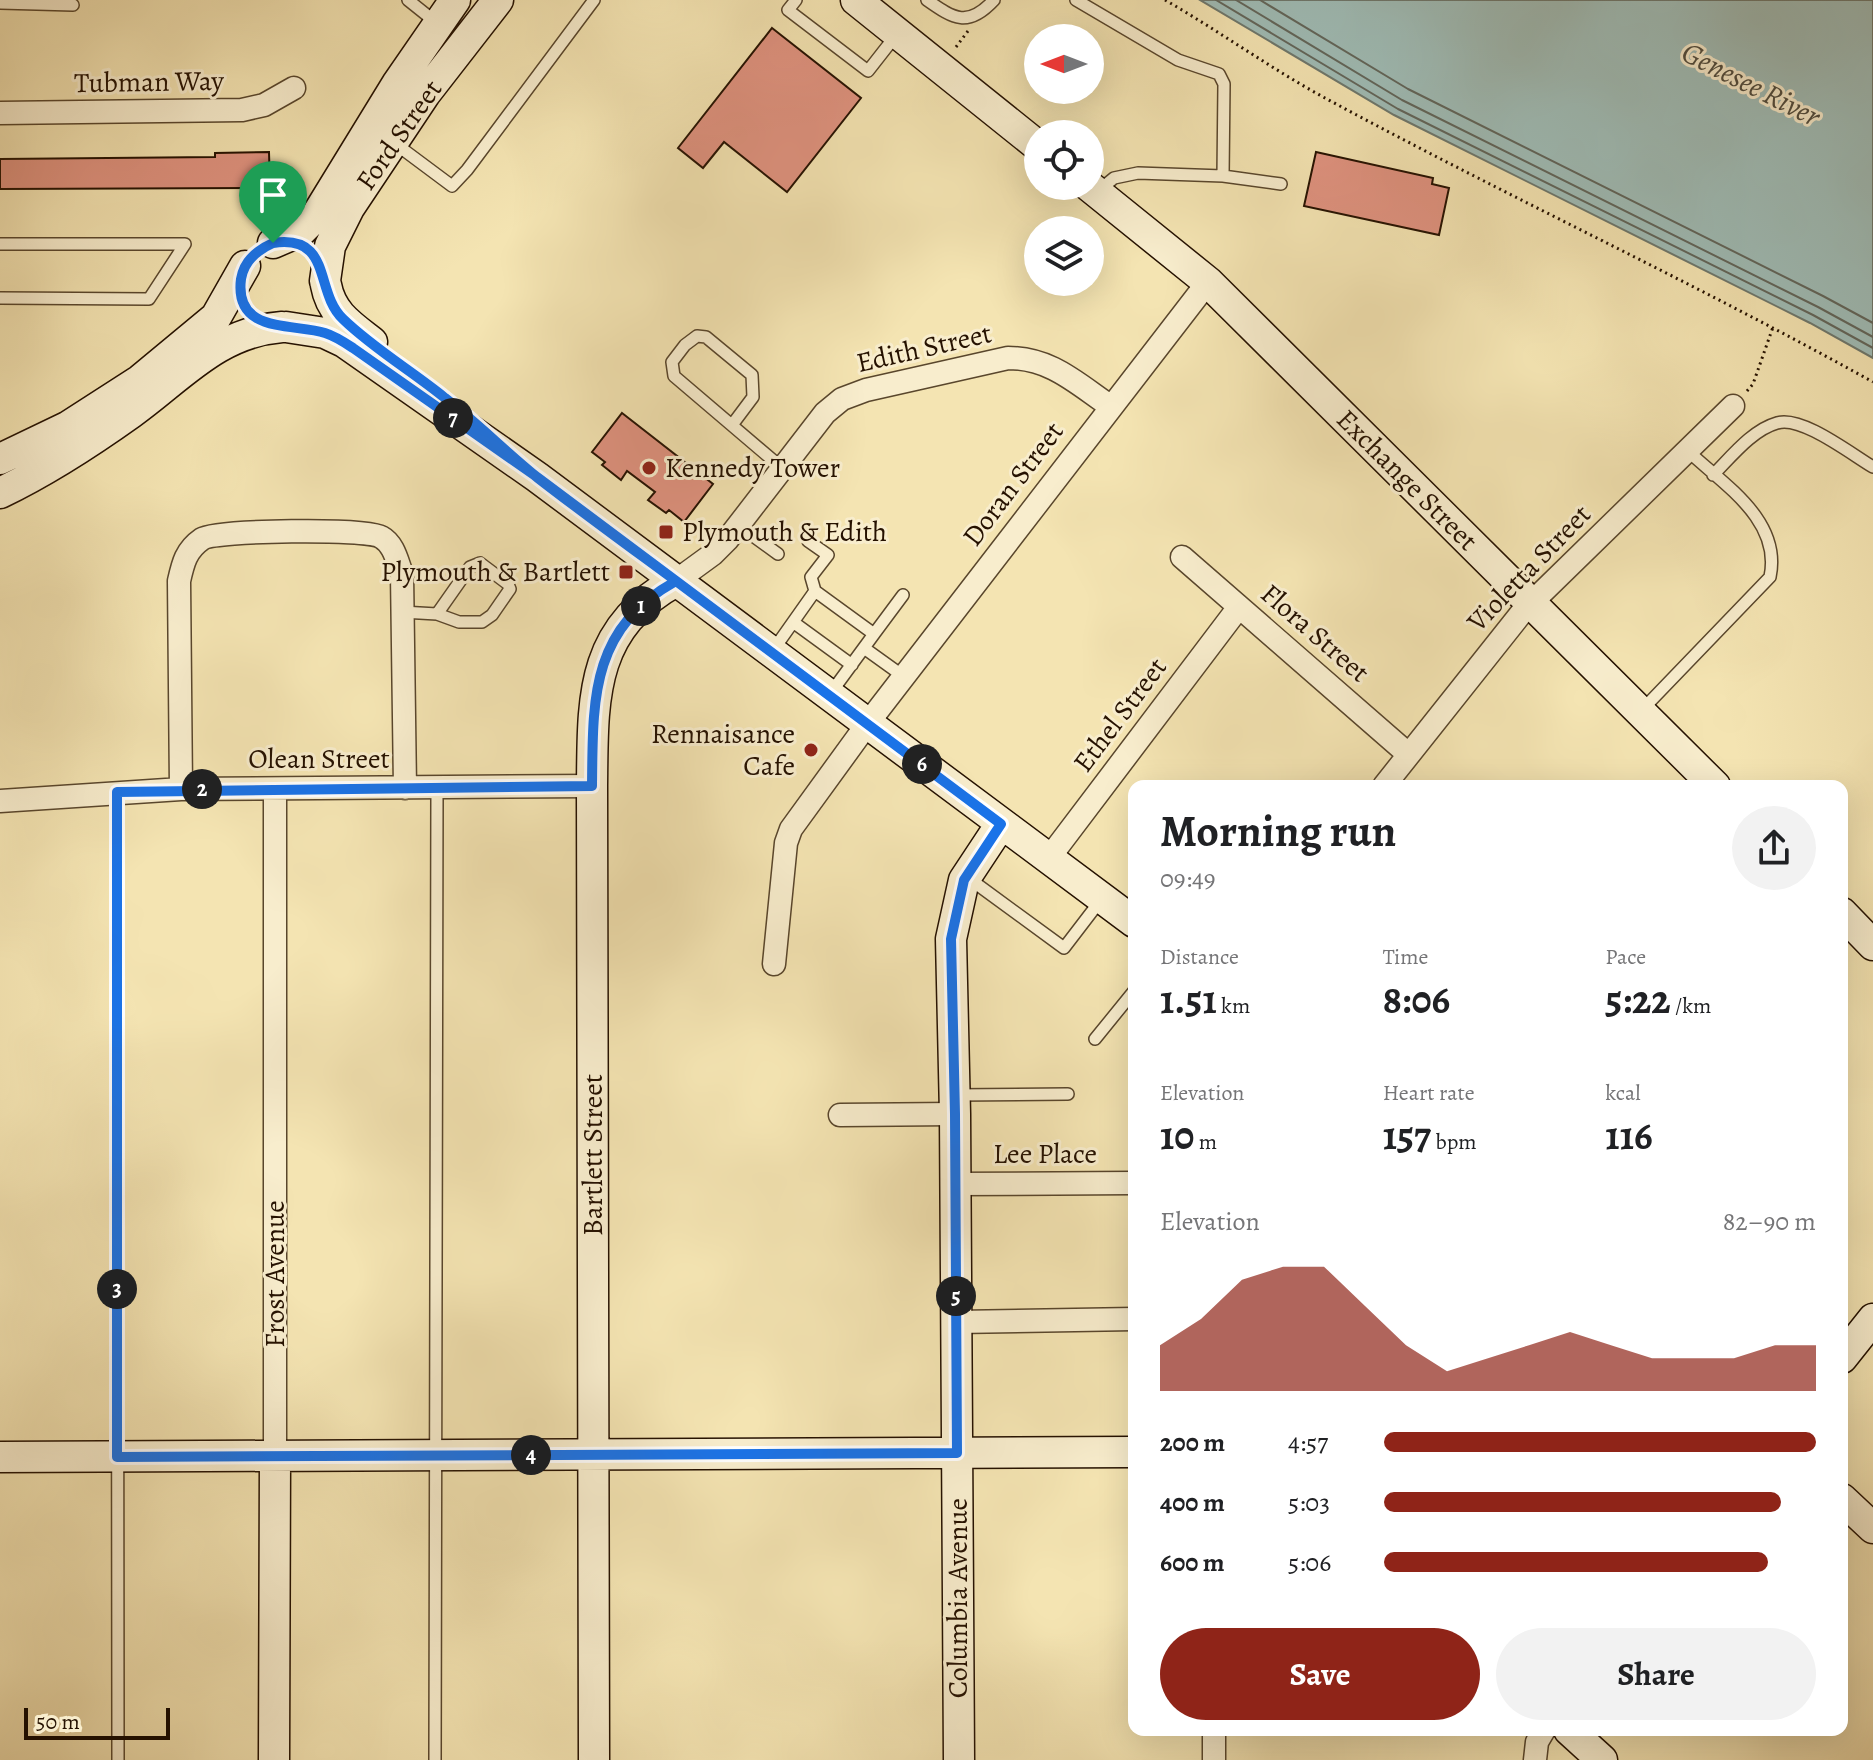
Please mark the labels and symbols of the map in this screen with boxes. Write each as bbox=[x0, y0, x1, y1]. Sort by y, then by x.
north arrow bbox=[1024, 24, 1104, 104]
water label: Genesee River bbox=[1675, 32, 1828, 137]
street label: Tubman Way bbox=[74, 62, 225, 102]
street label: Ford Street bbox=[347, 72, 451, 198]
pin bbox=[239, 161, 307, 243]
street label: Edith Street bbox=[853, 314, 995, 382]
pin: 7 bbox=[433, 398, 473, 438]
street label: Exchange Street bbox=[1328, 401, 1486, 559]
street label: Doran Street bbox=[954, 414, 1072, 554]
place label: Kennedy Tower bbox=[665, 449, 841, 487]
marker: Kennedy Tower bbox=[640, 459, 658, 477]
street label: Violetta Street bbox=[1458, 496, 1599, 641]
place label: Plymouth & Edith bbox=[682, 513, 887, 551]
marker: Plymouth & Edith bbox=[657, 523, 675, 541]
place label: Plymouth & Bartlett bbox=[380, 553, 610, 591]
marker: Plymouth & Bartlett bbox=[617, 563, 635, 581]
street label: Flora Street bbox=[1252, 575, 1378, 691]
pin: 1 bbox=[621, 586, 661, 626]
street label: Ethel Street bbox=[1064, 650, 1176, 780]
place label: Rennaisance Cafe bbox=[651, 715, 795, 785]
street label: Olean Street bbox=[248, 740, 390, 778]
marker: Rennaisance Cafe bbox=[802, 741, 820, 759]
pin: 6 bbox=[902, 744, 942, 784]
pin: 2 bbox=[182, 769, 222, 809]
street label: Bartlett Street bbox=[574, 1074, 612, 1236]
street label: Lee Place bbox=[993, 1135, 1097, 1173]
street label: Frost Avenue bbox=[256, 1200, 294, 1348]
pin: 3 bbox=[97, 1269, 137, 1309]
pin: 5 bbox=[936, 1276, 976, 1316]
pin: 4 bbox=[511, 1435, 551, 1475]
street label: Columbia Avenue bbox=[939, 1498, 977, 1698]
scale bar bbox=[24, 1704, 170, 1740]

